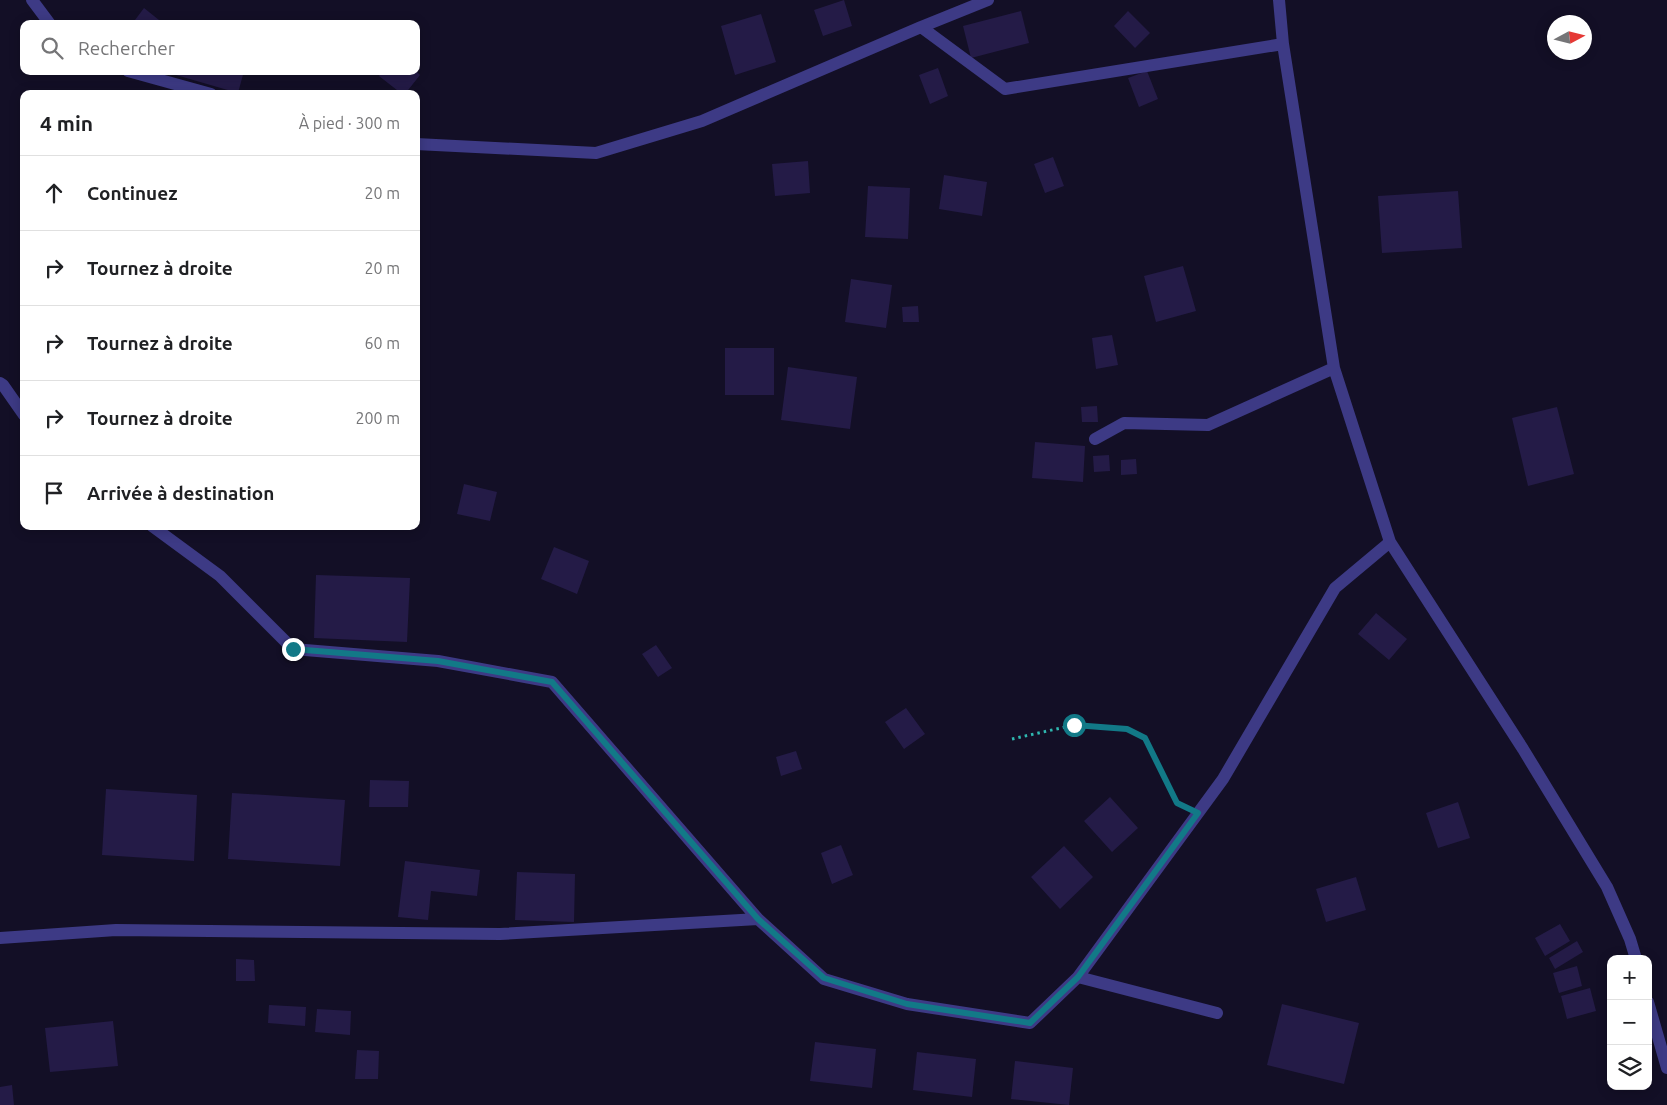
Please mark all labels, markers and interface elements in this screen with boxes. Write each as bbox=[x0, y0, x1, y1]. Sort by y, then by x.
north arrow bbox=[1547, 15, 1592, 60]
search box bbox=[20, 20, 420, 75]
icon: search bbox=[38, 34, 66, 62]
text: Rechercher bbox=[78, 37, 175, 59]
text: 4 min bbox=[40, 111, 93, 135]
text: À pied · 300 m bbox=[299, 114, 400, 132]
icon: ahead bbox=[40, 179, 68, 207]
text: Continuez bbox=[87, 182, 177, 204]
text: 20 m bbox=[364, 184, 400, 202]
icon: right bbox=[40, 254, 68, 282]
text: Tournez à droite bbox=[87, 257, 233, 279]
text: 20 m bbox=[364, 259, 400, 277]
icon: right bbox=[40, 329, 68, 357]
text: Tournez à droite bbox=[87, 332, 233, 354]
text: 60 m bbox=[364, 334, 400, 352]
icon: right bbox=[40, 404, 68, 432]
text: Tournez à droite bbox=[87, 407, 233, 429]
text: 200 m bbox=[355, 409, 400, 427]
icon: arrive bbox=[40, 479, 68, 507]
text: Arrivée à destination bbox=[87, 482, 274, 504]
route end bbox=[282, 638, 305, 661]
route start bbox=[1063, 714, 1086, 737]
map controls bbox=[1607, 955, 1652, 1090]
button: + bbox=[1607, 955, 1652, 1000]
button: − bbox=[1607, 1000, 1652, 1045]
button: layers bbox=[1607, 1045, 1652, 1090]

